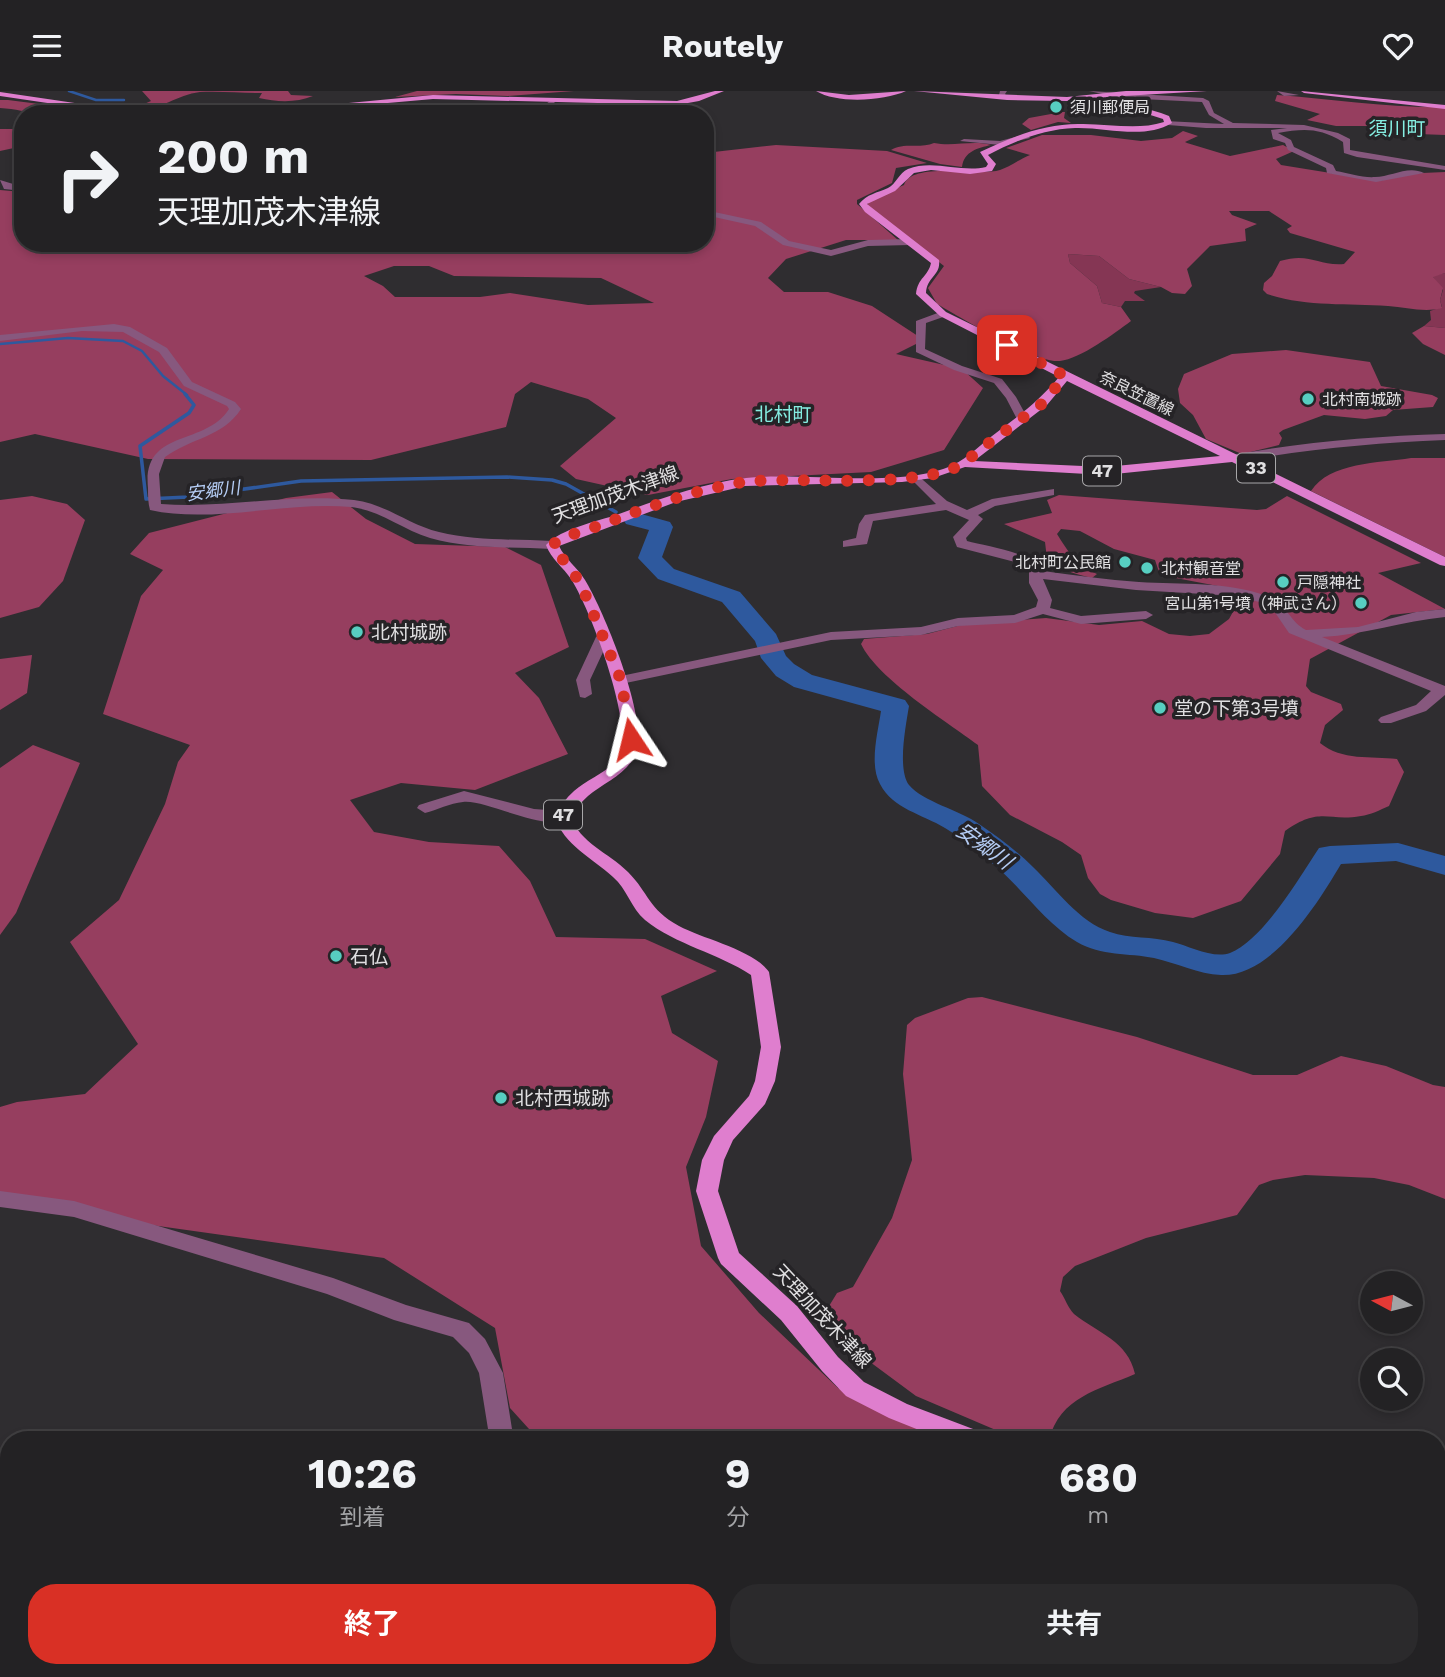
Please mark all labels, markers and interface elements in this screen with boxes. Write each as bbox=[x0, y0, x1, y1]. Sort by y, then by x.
icon: menu bbox=[28, 27, 66, 65]
text: Routely bbox=[662, 27, 783, 65]
icon: heart bbox=[1379, 27, 1417, 65]
place label: 須川郵便局 bbox=[1070, 98, 1150, 117]
marker: 須川郵便局 bbox=[1048, 99, 1064, 115]
district label: 須川町 bbox=[1368, 117, 1426, 140]
text: 200 m bbox=[157, 127, 309, 185]
icon: right bbox=[42, 133, 133, 224]
text: 天理加茂木津線 bbox=[157, 193, 381, 231]
pin bbox=[977, 315, 1037, 375]
icon: arrive bbox=[988, 326, 1026, 364]
street label: 奈良笠置線 bbox=[1097, 367, 1177, 420]
place label: 北村南城跡 bbox=[1322, 390, 1402, 409]
marker: 北村南城跡 bbox=[1300, 391, 1316, 407]
district label: 北村町 bbox=[754, 403, 812, 426]
road number: 33 bbox=[1237, 453, 1275, 482]
road number: 47 bbox=[1083, 457, 1121, 485]
street label: 天理加茂木津線 bbox=[549, 461, 682, 528]
water label: 安郷川 bbox=[185, 477, 243, 504]
place label: 北村町公民館 bbox=[1015, 553, 1111, 572]
marker: 北村町公民館 bbox=[1117, 554, 1133, 570]
place label: 北村観音堂 bbox=[1161, 559, 1241, 578]
marker: 北村観音堂 bbox=[1139, 560, 1155, 576]
place label: 戸隠神社 bbox=[1297, 573, 1361, 592]
marker: 戸隠神社 bbox=[1275, 574, 1291, 590]
place label: 宮山第1号墳（神武さん） bbox=[1165, 594, 1347, 613]
marker: 宮山第1号墳（神武さん） bbox=[1353, 595, 1369, 611]
place label: 北村城跡 bbox=[371, 621, 447, 644]
marker: 北村城跡 bbox=[349, 624, 365, 640]
place label: 堂の下第3号墳 bbox=[1174, 697, 1299, 720]
marker: 堂の下第3号墳 bbox=[1152, 700, 1168, 716]
position arrow bbox=[594, 702, 668, 776]
road number: 47 bbox=[544, 801, 582, 829]
water label: 安郷川 bbox=[951, 817, 1019, 875]
place label: 石仏 bbox=[350, 945, 388, 968]
marker: 石仏 bbox=[328, 948, 344, 964]
place label: 北村西城跡 bbox=[515, 1087, 610, 1110]
marker: 北村西城跡 bbox=[493, 1090, 509, 1106]
street label: 天理加茂木津線 bbox=[769, 1260, 876, 1373]
north arrow bbox=[1360, 1271, 1423, 1333]
map controls bbox=[1360, 1271, 1423, 1411]
button: search bbox=[1360, 1348, 1423, 1411]
text: 10:26 bbox=[308, 1449, 417, 1498]
text: 9 bbox=[725, 1449, 751, 1498]
text: 680 bbox=[1059, 1453, 1138, 1502]
text: m bbox=[1087, 1502, 1109, 1529]
text: 到着 bbox=[339, 1504, 385, 1531]
text: 分 bbox=[726, 1504, 749, 1531]
button: 終了 bbox=[28, 1584, 716, 1664]
button: 共有 bbox=[730, 1584, 1418, 1664]

